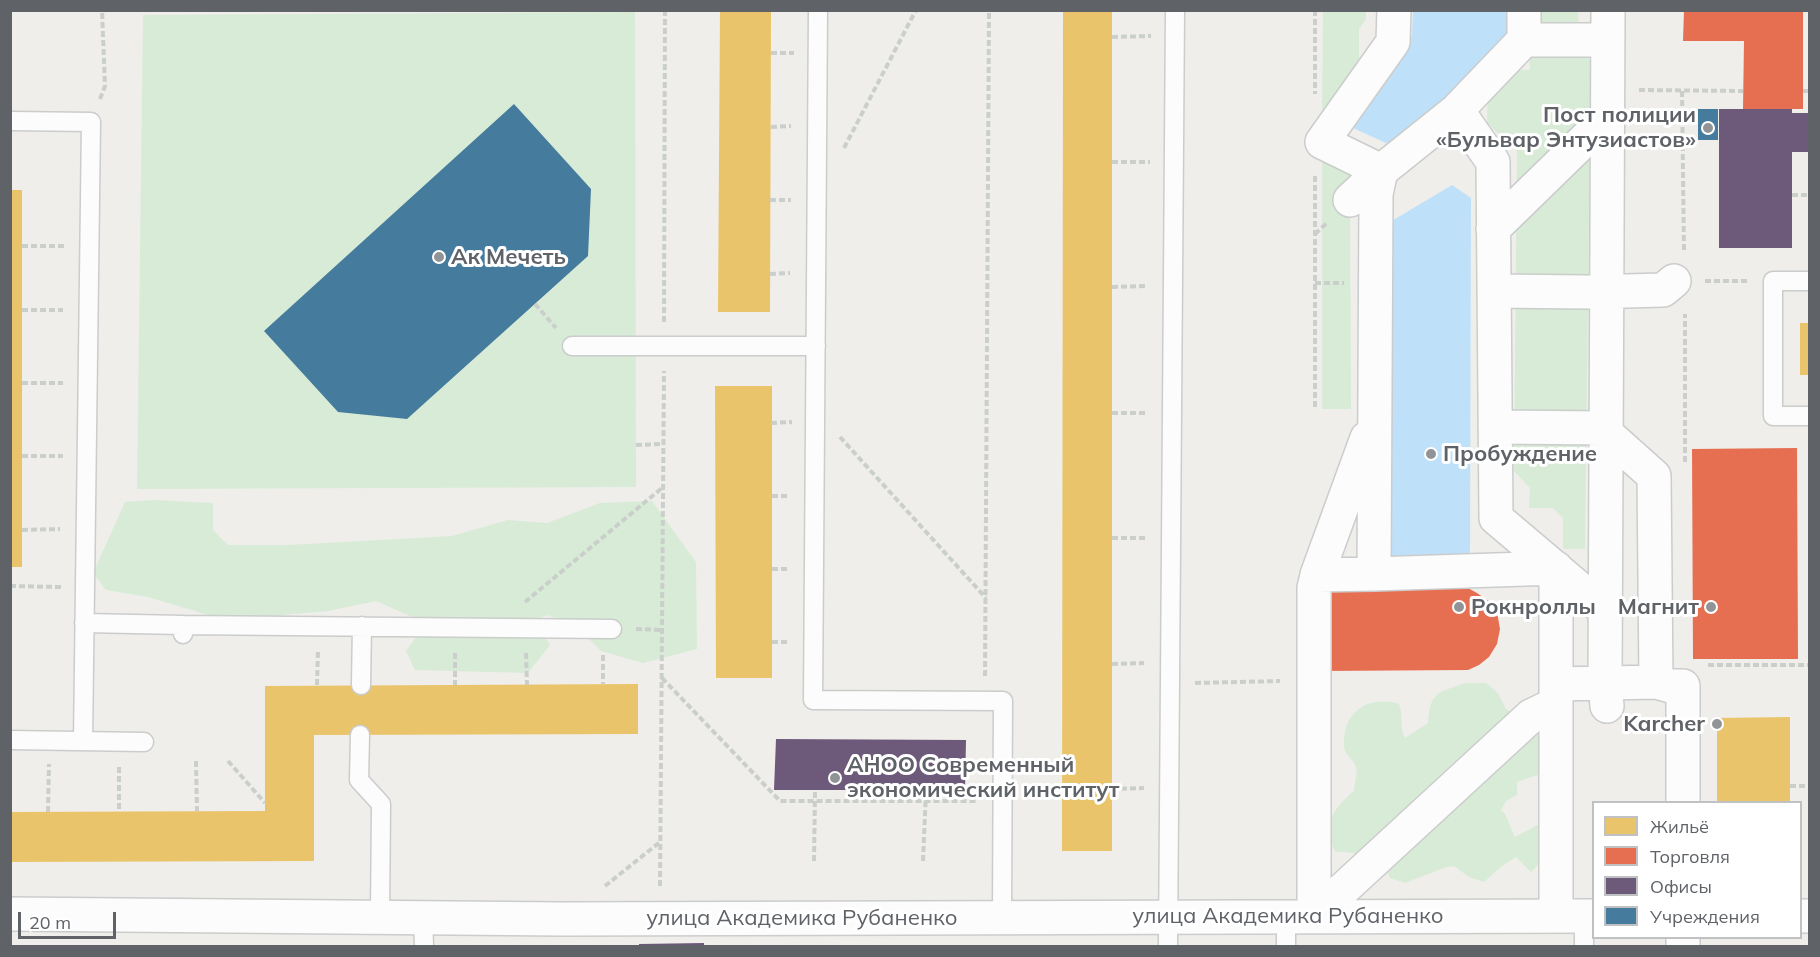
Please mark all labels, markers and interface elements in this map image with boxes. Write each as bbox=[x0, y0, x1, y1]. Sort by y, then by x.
place label: Пост полиции «Бульвар Энтузиастов» bbox=[1436, 102, 1696, 154]
marker: Пост полиции «Бульвар Энтузиастов» bbox=[1701, 121, 1715, 135]
place label: Ак Мечеть bbox=[451, 244, 566, 270]
marker: Ак Мечеть bbox=[432, 250, 446, 264]
place label: Пробуждение bbox=[1443, 441, 1597, 467]
marker: Пробуждение bbox=[1424, 447, 1438, 461]
place label: Рокнроллы bbox=[1471, 594, 1596, 620]
place label: Магнит bbox=[1618, 594, 1699, 620]
marker: Рокнроллы bbox=[1452, 600, 1466, 614]
marker: Магнит bbox=[1704, 600, 1718, 614]
place label: Karcher bbox=[1623, 711, 1705, 737]
marker: Karcher bbox=[1710, 717, 1724, 731]
place label: АНОО Современный экономический институт bbox=[847, 752, 1119, 804]
marker: АНОО Современный экономический институт bbox=[828, 771, 842, 785]
legend bbox=[1592, 801, 1802, 939]
text: Жильё bbox=[1650, 815, 1709, 838]
text: Торговля bbox=[1650, 845, 1730, 868]
text: Офисы bbox=[1650, 875, 1712, 898]
scale bar bbox=[21, 900, 118, 938]
street label: улица Академика Рубаненко bbox=[1132, 903, 1444, 929]
street label: улица Академика Рубаненко bbox=[646, 905, 958, 931]
text: Учреждения bbox=[1650, 905, 1760, 928]
text: 20 m bbox=[29, 911, 71, 934]

